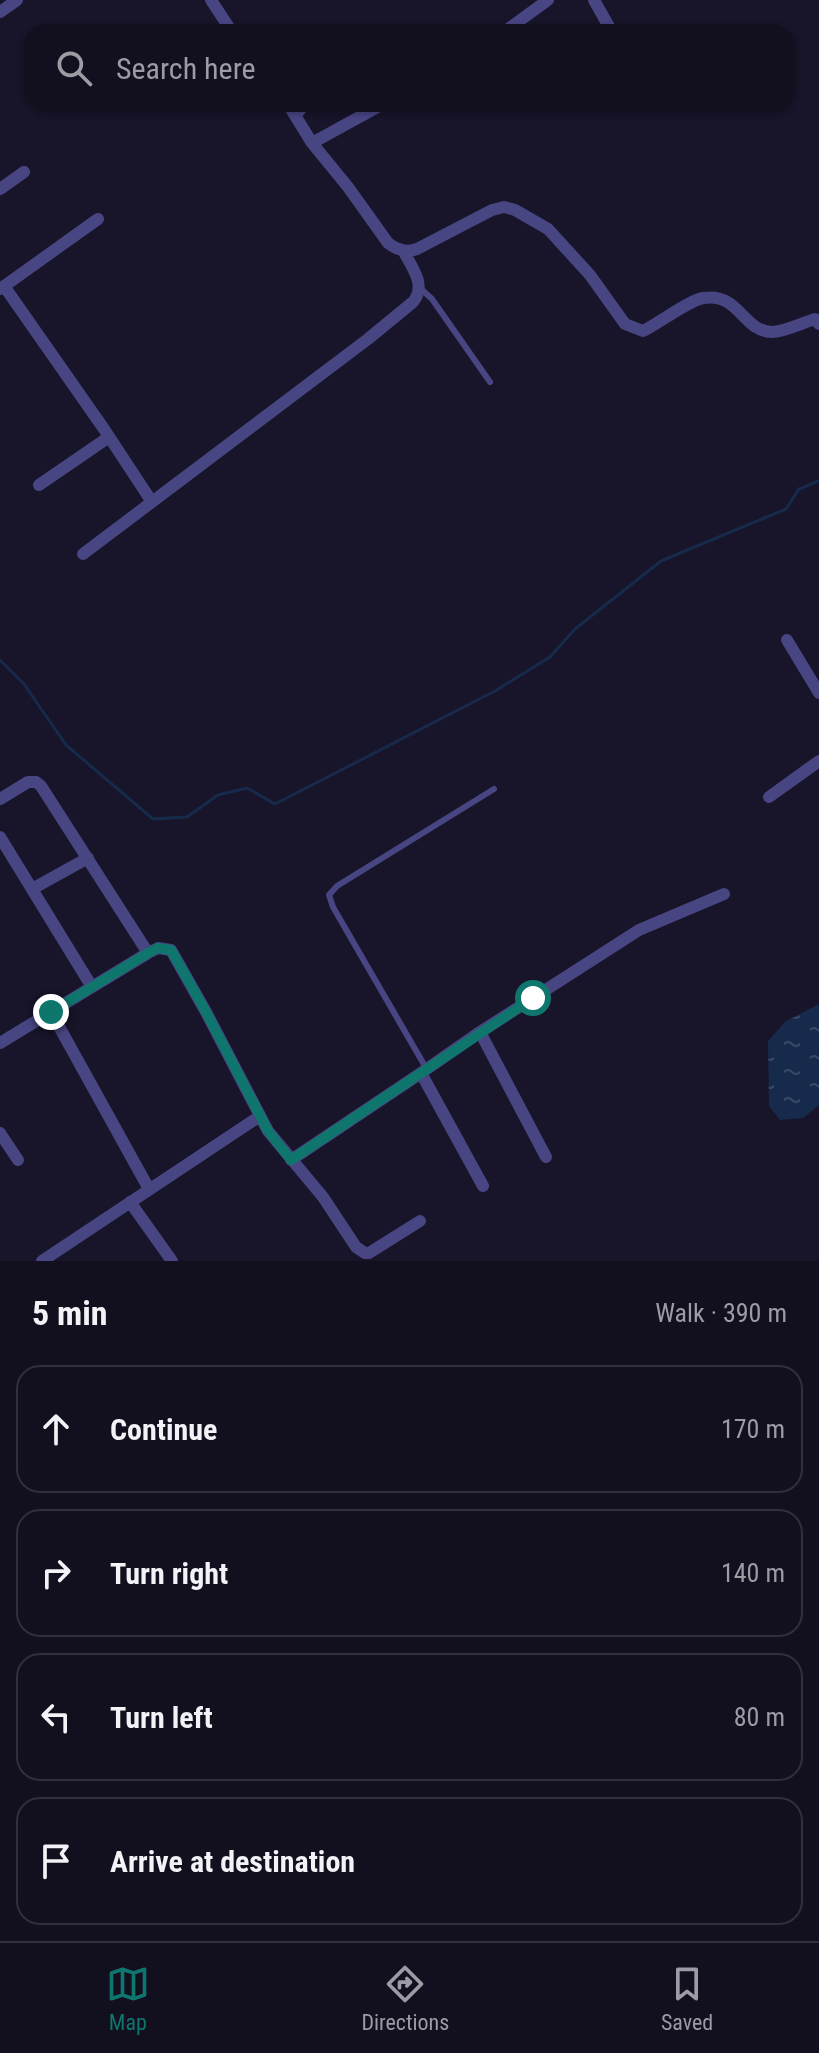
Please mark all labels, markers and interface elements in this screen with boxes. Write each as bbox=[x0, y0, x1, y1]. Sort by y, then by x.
search box bbox=[24, 24, 795, 112]
icon: search bbox=[52, 46, 96, 90]
text: Search here bbox=[116, 51, 256, 86]
route start bbox=[515, 980, 551, 1016]
route end bbox=[33, 994, 69, 1030]
text: 5 min bbox=[32, 1293, 108, 1333]
text: Walk · 390 m bbox=[655, 1298, 787, 1328]
icon: ahead bbox=[34, 1407, 78, 1451]
text: Continue bbox=[110, 1412, 217, 1447]
text: 170 m bbox=[721, 1414, 785, 1444]
icon: right bbox=[34, 1551, 78, 1595]
text: Turn right bbox=[110, 1556, 228, 1591]
text: 140 m bbox=[721, 1558, 785, 1588]
icon: left bbox=[34, 1695, 78, 1739]
text: Turn left bbox=[110, 1700, 213, 1735]
text: 80 m bbox=[734, 1702, 785, 1732]
icon: arrive bbox=[34, 1839, 78, 1883]
text: Arrive at destination bbox=[110, 1844, 355, 1879]
tab: Map bbox=[106, 1962, 150, 2035]
tab: Directions bbox=[361, 1962, 449, 2035]
tab: Saved bbox=[661, 1962, 713, 2035]

